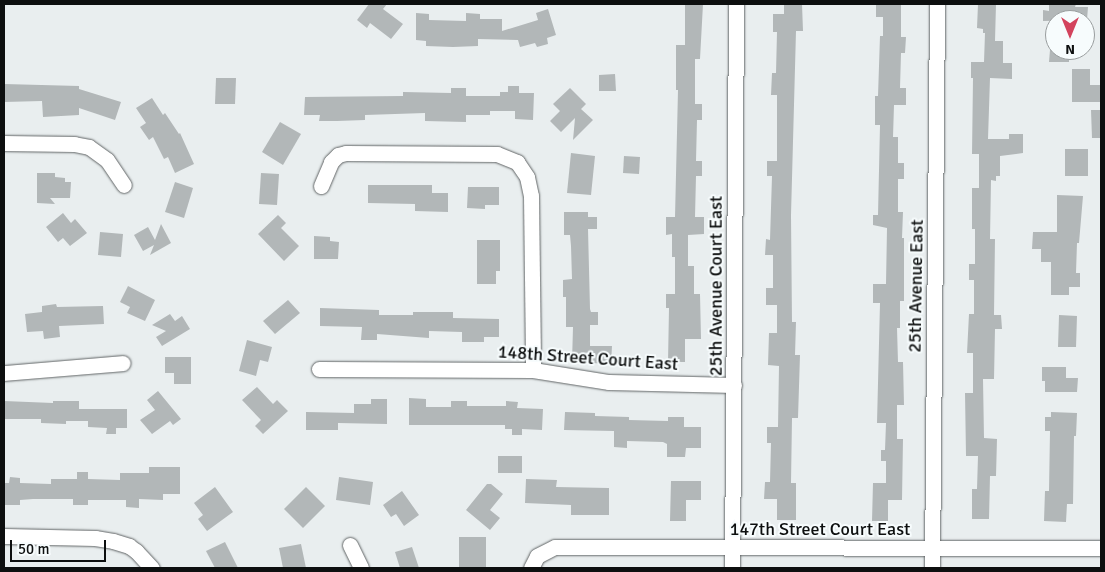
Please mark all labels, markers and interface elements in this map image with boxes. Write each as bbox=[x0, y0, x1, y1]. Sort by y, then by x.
north arrow bbox=[1045, 10, 1095, 60]
text: N bbox=[1065, 41, 1075, 58]
street label: 25th Avenue Court East bbox=[705, 196, 727, 376]
street label: 25th Avenue East bbox=[904, 219, 928, 353]
street label: 148th Street Court East bbox=[497, 341, 679, 375]
street label: 147th Street Court East bbox=[730, 518, 910, 540]
scale bar bbox=[12, 530, 109, 562]
text: 50 m bbox=[18, 540, 49, 558]

